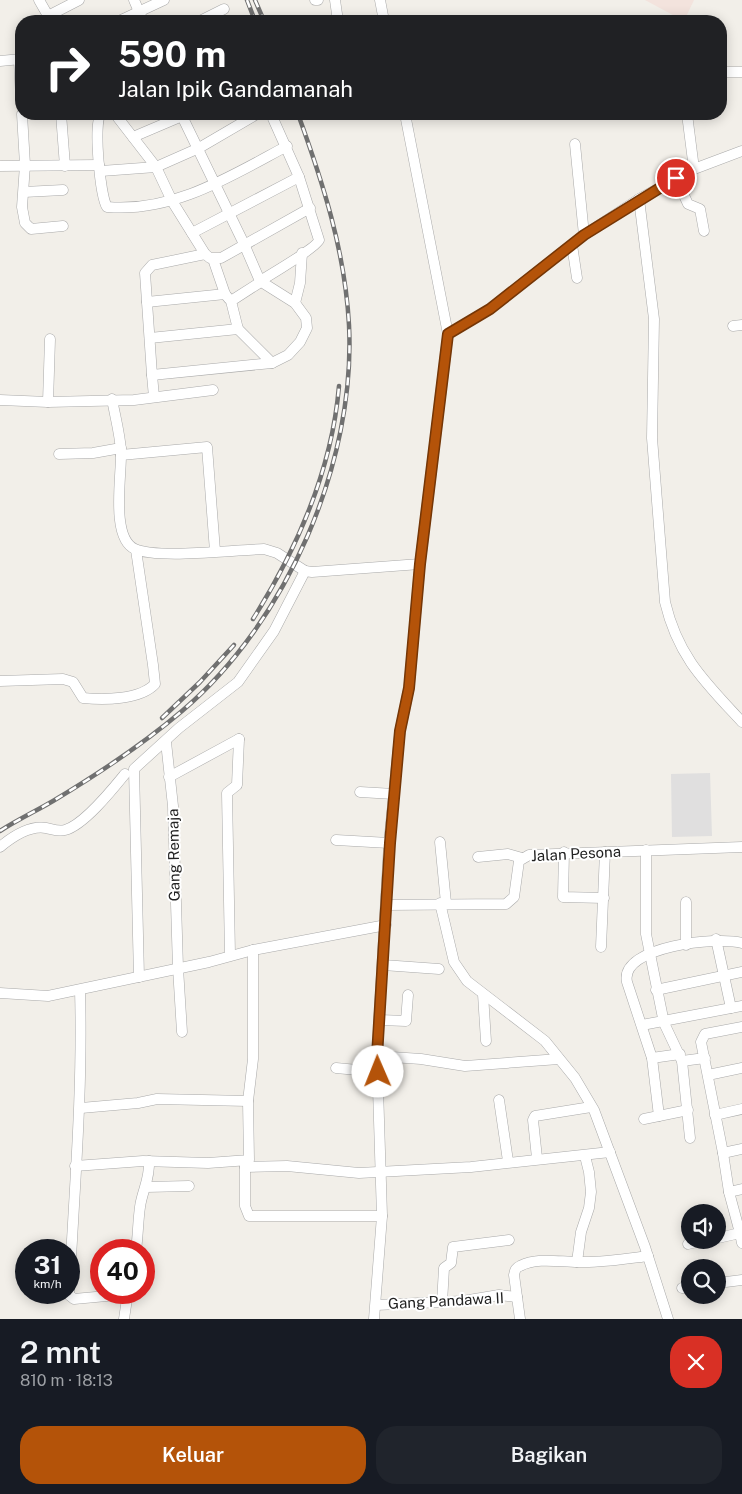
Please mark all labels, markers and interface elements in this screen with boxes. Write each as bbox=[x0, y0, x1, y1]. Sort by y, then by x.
text: 590 m bbox=[118, 34, 226, 75]
icon: right bbox=[35, 35, 100, 100]
text: Jalan Ipik Gandamanah bbox=[118, 76, 353, 102]
pin bbox=[655, 157, 697, 199]
icon: arrive bbox=[662, 164, 690, 192]
street label: Gang Remaja bbox=[164, 808, 183, 902]
street label: Jalan Pesona bbox=[531, 843, 621, 864]
position arrow bbox=[351, 1045, 403, 1097]
map controls bbox=[681, 1204, 726, 1304]
button: sound bbox=[681, 1204, 726, 1249]
speed limit sign: 40 bbox=[90, 1239, 155, 1304]
text: 31 bbox=[34, 1250, 61, 1280]
button: search bbox=[681, 1259, 726, 1304]
text: km/h bbox=[33, 1277, 62, 1291]
street label: Gang Pandawa II bbox=[387, 1289, 504, 1312]
text: 2 mnt bbox=[20, 1334, 101, 1370]
button: close bbox=[670, 1336, 722, 1388]
text: 810 m · 18:13 bbox=[20, 1371, 113, 1390]
button: Keluar bbox=[20, 1426, 366, 1484]
button: Bagikan bbox=[376, 1426, 722, 1484]

